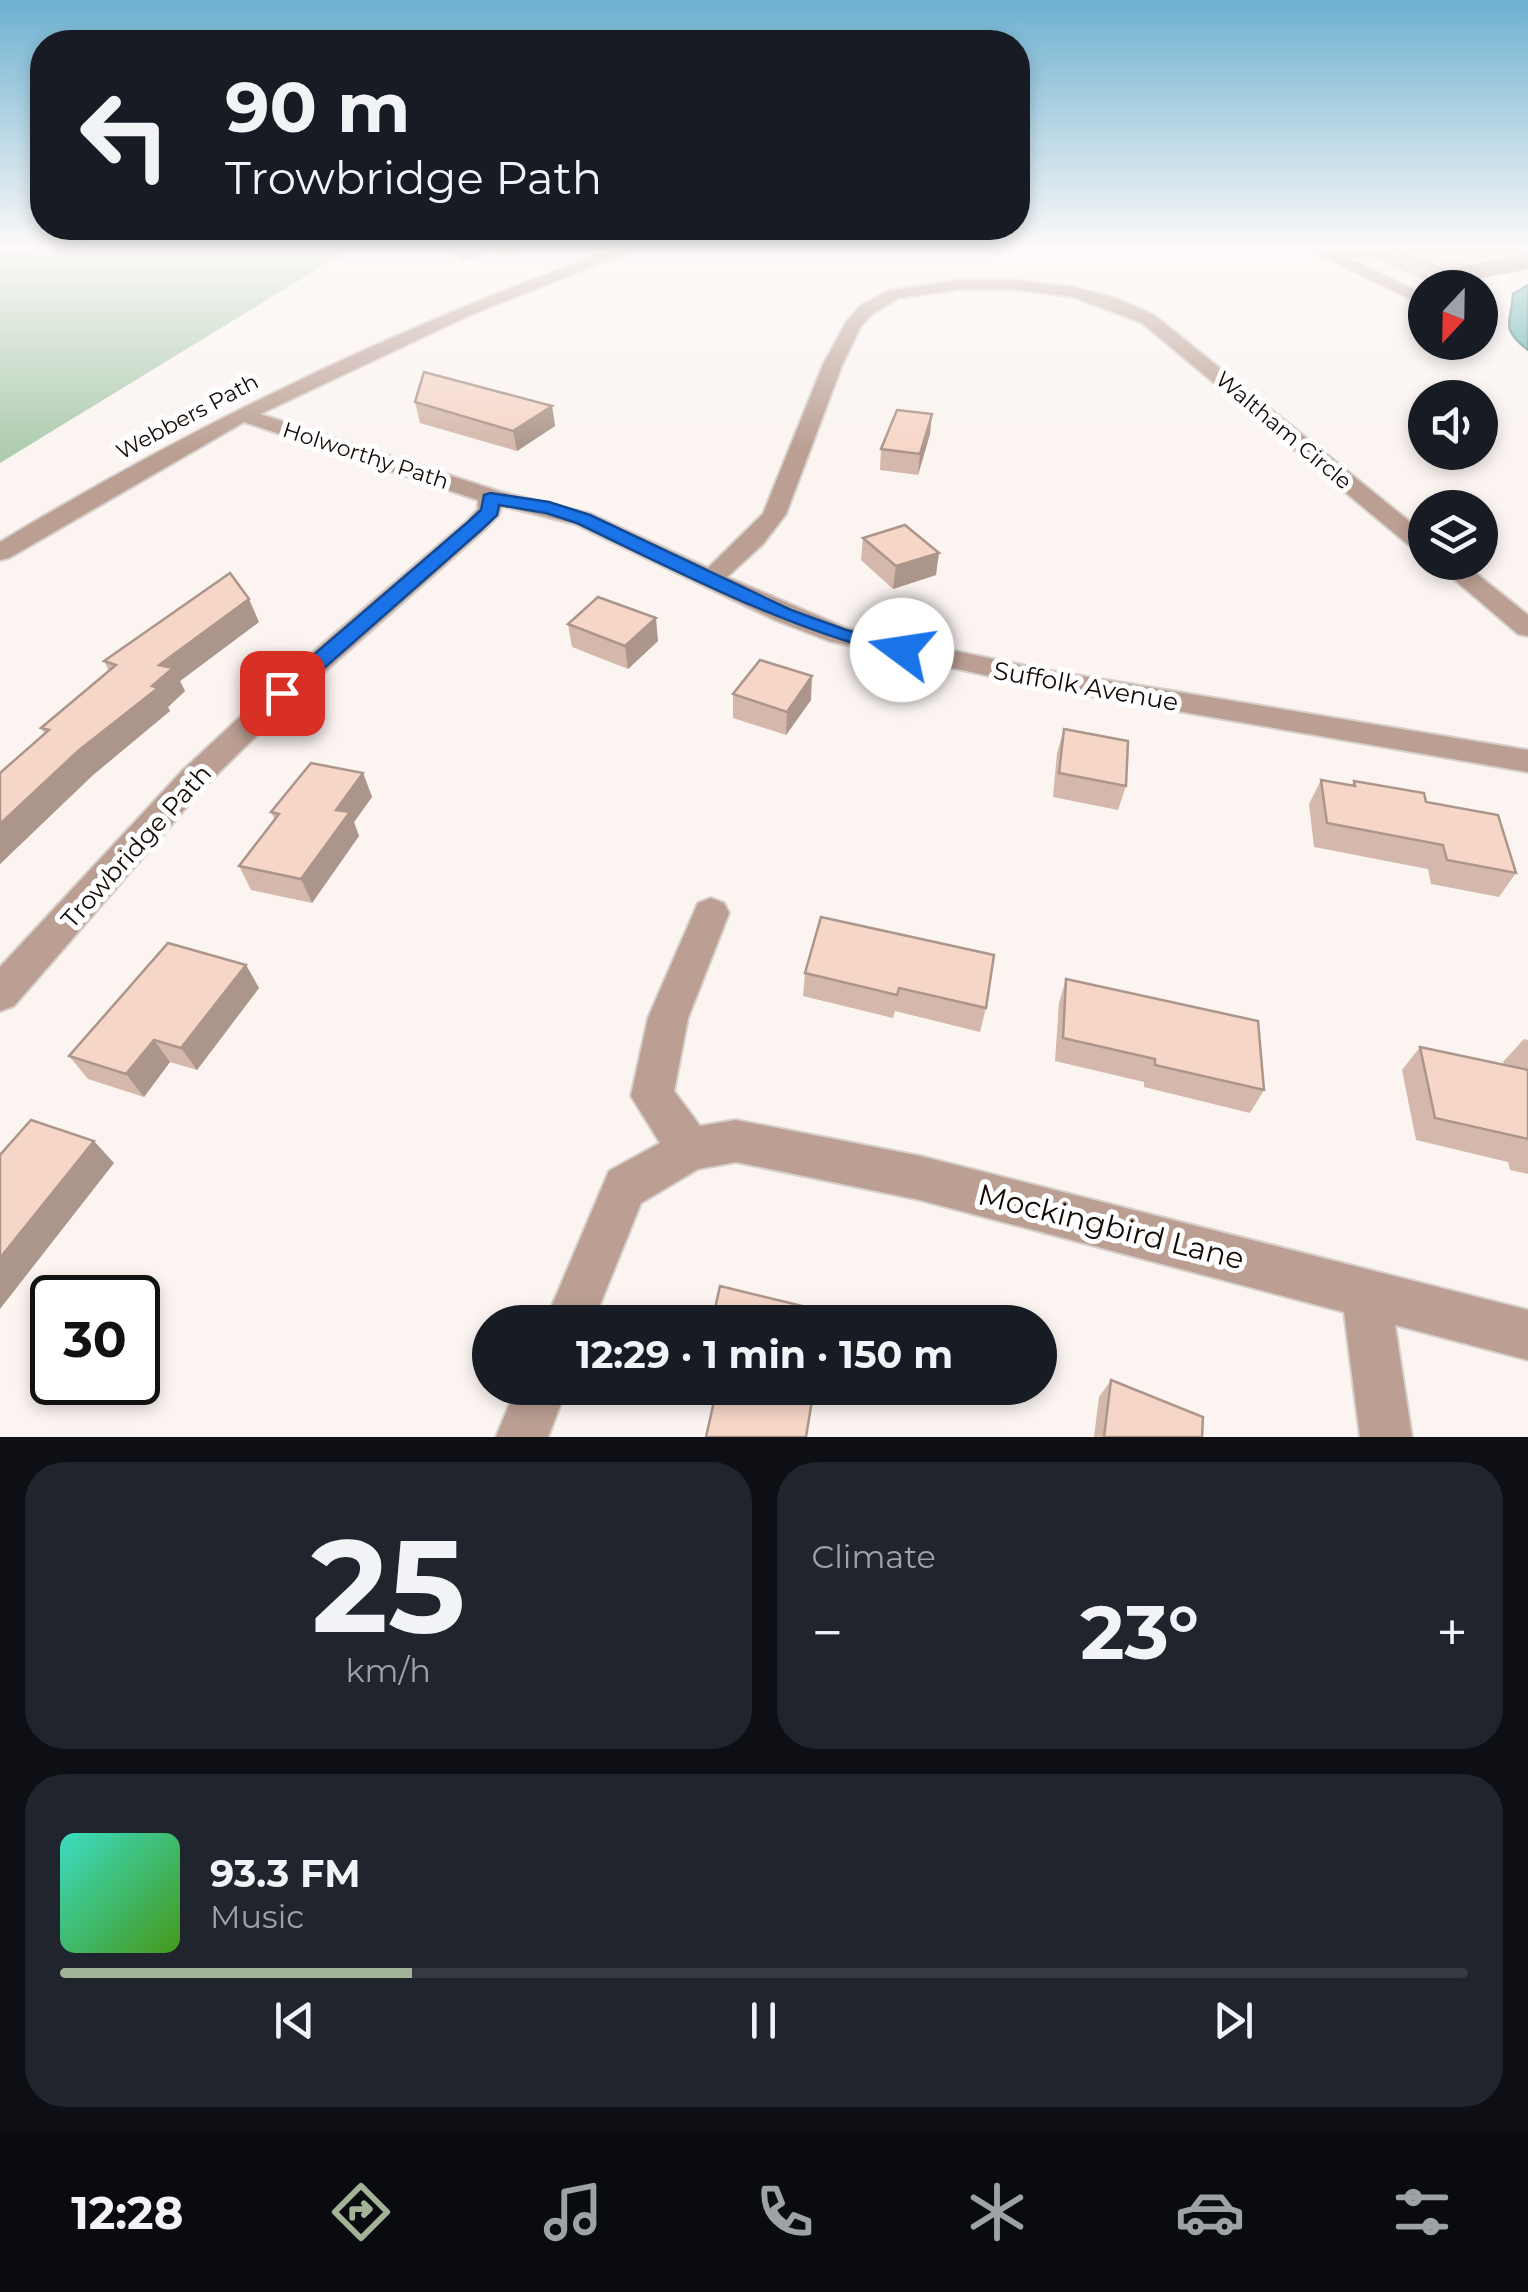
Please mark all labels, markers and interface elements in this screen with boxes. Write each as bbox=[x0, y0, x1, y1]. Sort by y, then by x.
text: 90 m bbox=[225, 64, 410, 150]
icon: left bbox=[60, 70, 190, 200]
text: Trowbridge Path bbox=[225, 150, 602, 205]
north arrow bbox=[1408, 270, 1498, 360]
map controls bbox=[1408, 270, 1498, 580]
street label: Waltham Circle bbox=[1210, 366, 1357, 495]
street label: Webbers Path bbox=[112, 368, 263, 465]
button: sound bbox=[1408, 380, 1498, 470]
street label: Holworthy Path bbox=[279, 416, 452, 495]
button: layers bbox=[1408, 490, 1498, 580]
position arrow bbox=[850, 598, 954, 702]
pin bbox=[240, 651, 325, 736]
street label: Suffolk Avenue bbox=[991, 655, 1181, 717]
icon: arrive bbox=[255, 666, 310, 721]
street label: Trowbridge Path bbox=[55, 758, 217, 934]
street label: Mockingbird Lane bbox=[974, 1176, 1248, 1277]
speed limit sign: 30 bbox=[30, 1275, 160, 1405]
text: 12:29 · 1 min · 150 m bbox=[576, 1331, 953, 1378]
text: 25 bbox=[311, 1506, 465, 1665]
text: Climate bbox=[812, 1537, 936, 1576]
text: 23° bbox=[1080, 1586, 1199, 1678]
text: − bbox=[812, 1599, 843, 1666]
text: + bbox=[1436, 1599, 1468, 1666]
text: km/h bbox=[346, 1651, 431, 1690]
text: 93.3 FM bbox=[210, 1850, 360, 1897]
text: Music bbox=[210, 1897, 304, 1936]
icon: previous bbox=[267, 1993, 322, 2048]
icon: pause bbox=[736, 1993, 791, 2048]
icon: next bbox=[1206, 1993, 1261, 2048]
icon: directions bbox=[326, 2177, 396, 2247]
icon: music bbox=[538, 2177, 608, 2247]
icon: phone bbox=[750, 2177, 820, 2247]
icon: climate bbox=[962, 2177, 1032, 2247]
icon: car bbox=[1175, 2177, 1245, 2247]
icon: filters bbox=[1387, 2177, 1457, 2247]
text: 12:28 bbox=[71, 2185, 183, 2240]

